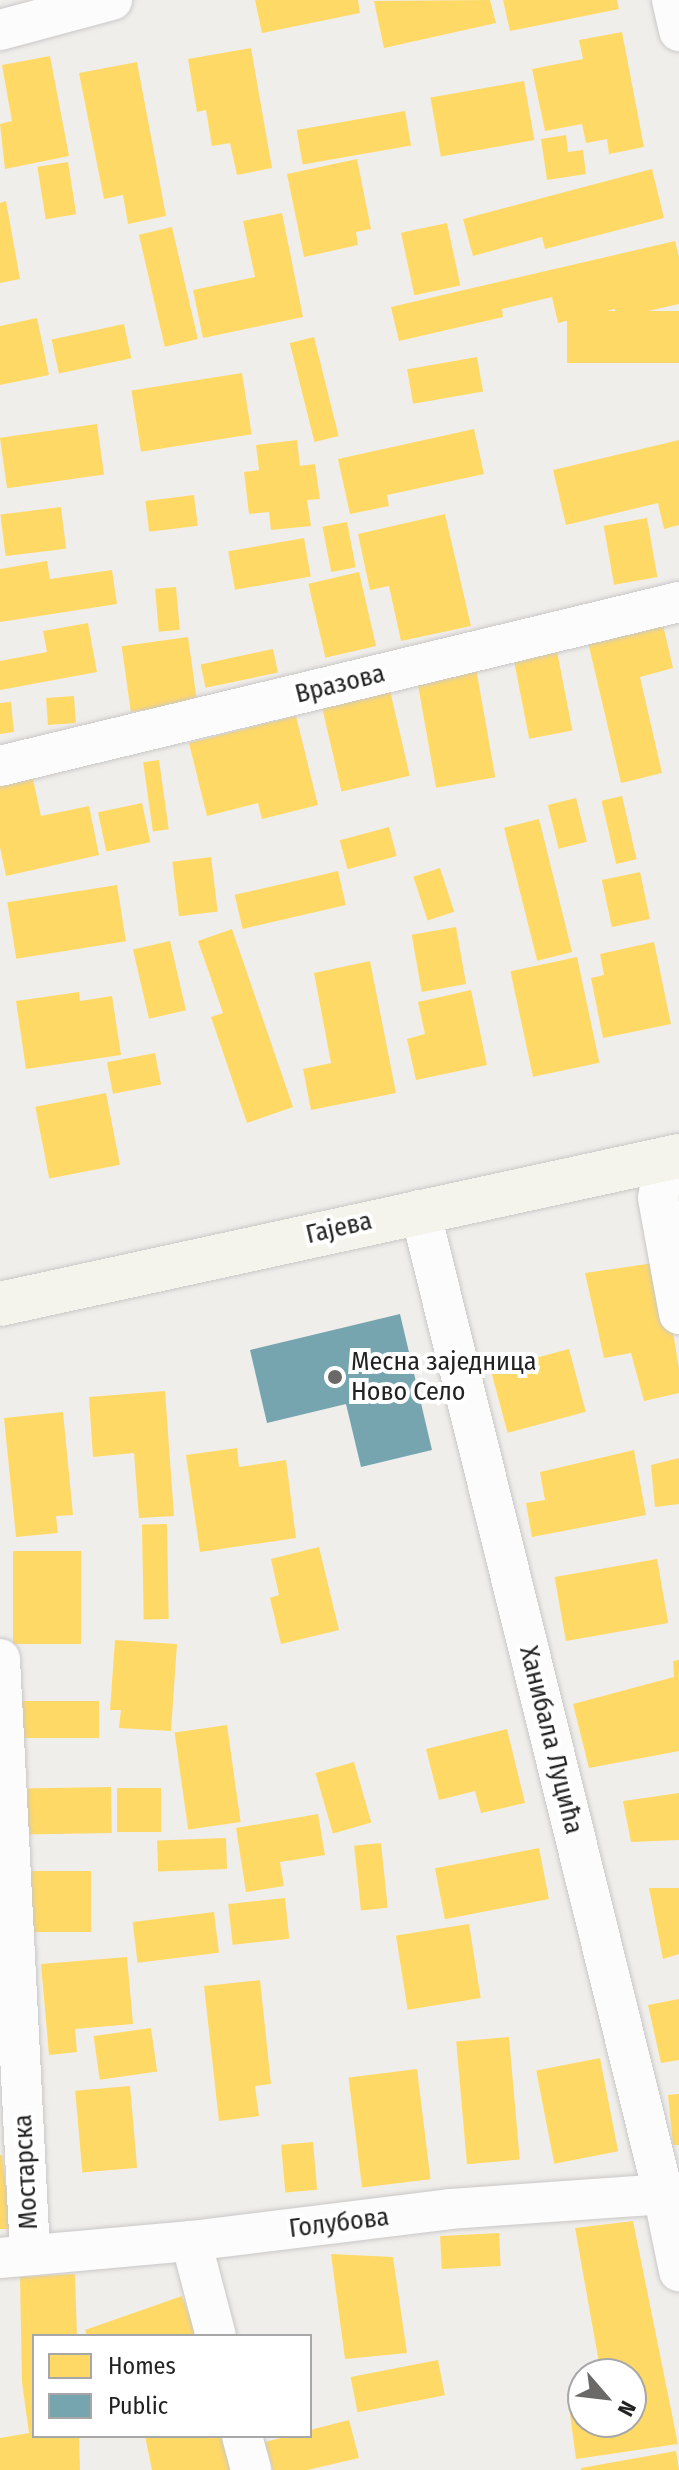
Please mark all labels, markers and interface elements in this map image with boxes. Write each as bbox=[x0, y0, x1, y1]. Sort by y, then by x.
street label: Вразова bbox=[292, 658, 388, 710]
street label: Гајева bbox=[303, 1205, 375, 1251]
place label: Месна заједница Ново Село bbox=[351, 1346, 536, 1408]
marker: Месна заједница Ново Село bbox=[326, 1368, 344, 1386]
street label: Ханибала Луцића bbox=[513, 1643, 589, 1837]
street label: Мостарска bbox=[7, 2114, 45, 2230]
street label: Голубова bbox=[287, 2201, 391, 2245]
legend bbox=[32, 2334, 312, 2438]
text: Homes bbox=[108, 2352, 176, 2380]
north arrow bbox=[567, 2358, 647, 2438]
text: Public bbox=[108, 2392, 168, 2420]
text: N bbox=[612, 2396, 642, 2421]

